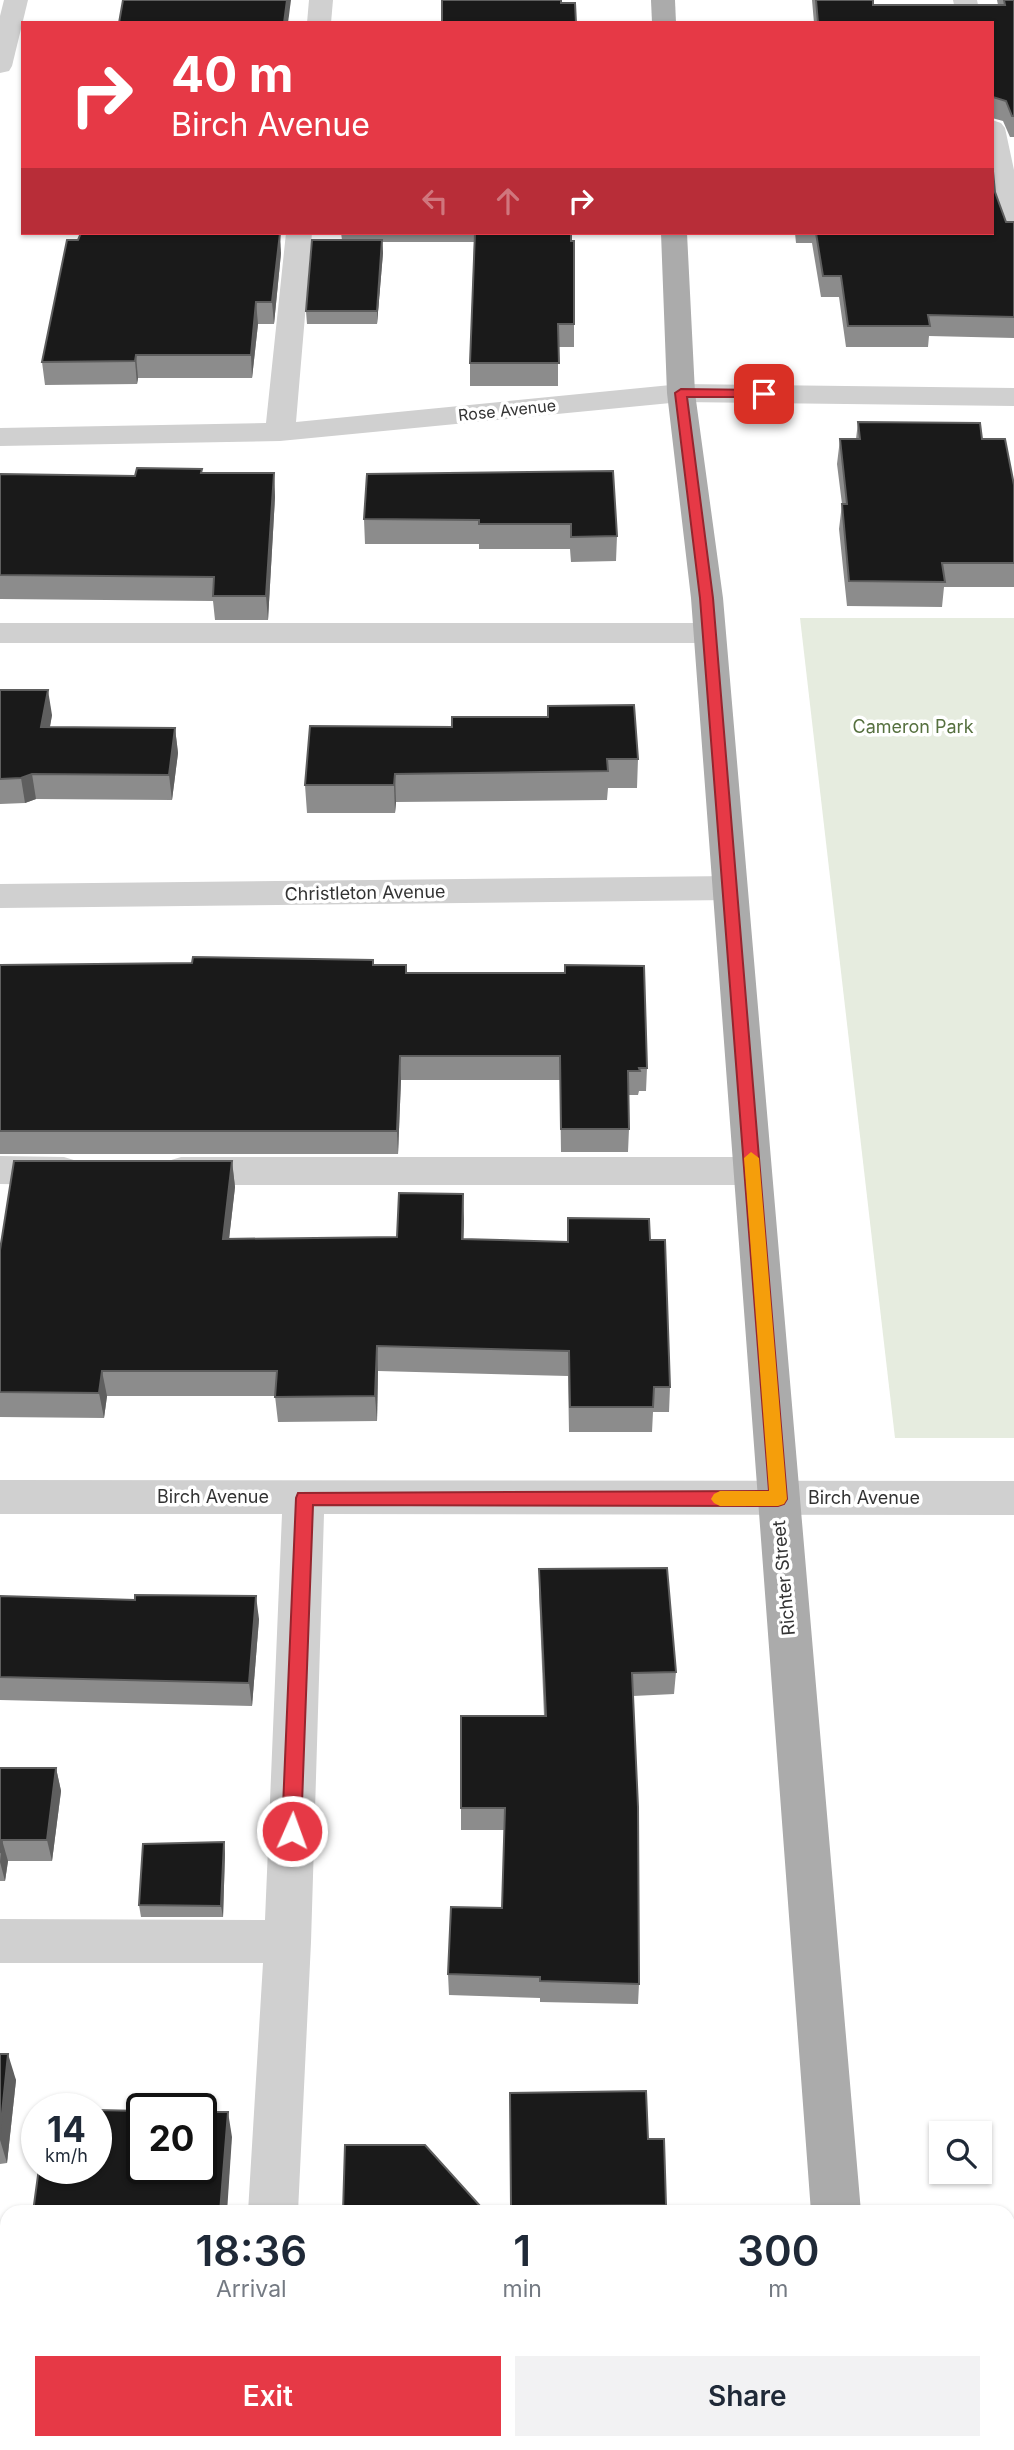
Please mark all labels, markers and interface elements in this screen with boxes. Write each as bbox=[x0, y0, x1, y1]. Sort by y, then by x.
text: 40 m bbox=[171, 45, 294, 104]
icon: right bbox=[56, 49, 147, 140]
text: Birch Avenue bbox=[171, 105, 370, 144]
icon: left bbox=[416, 182, 454, 220]
icon: ahead bbox=[489, 182, 527, 220]
icon: right bbox=[562, 182, 600, 220]
pin bbox=[734, 364, 794, 424]
icon: arrive bbox=[745, 375, 783, 413]
street label: Rose Avenue bbox=[457, 395, 557, 425]
park label: Cameron Park bbox=[852, 716, 974, 737]
street label: Christleton Avenue bbox=[284, 881, 446, 904]
street label: Birch Avenue bbox=[157, 1486, 269, 1507]
street label: Birch Avenue bbox=[808, 1487, 920, 1508]
street label: Richter Street bbox=[768, 1519, 799, 1637]
position arrow bbox=[255, 1794, 329, 1868]
speed limit sign: 20 bbox=[126, 2093, 217, 2184]
text: 14 bbox=[47, 2108, 86, 2150]
map controls bbox=[929, 2121, 992, 2184]
button: search bbox=[929, 2121, 992, 2184]
text: km/h bbox=[45, 2145, 88, 2166]
text: 18:36 bbox=[195, 2225, 307, 2276]
text: 1 bbox=[513, 2225, 531, 2276]
text: 300 bbox=[737, 2225, 819, 2276]
text: Arrival bbox=[216, 2275, 287, 2303]
text: min bbox=[503, 2275, 542, 2303]
text: m bbox=[768, 2275, 788, 2303]
button: Exit bbox=[35, 2356, 501, 2436]
button: Share bbox=[515, 2356, 980, 2436]

